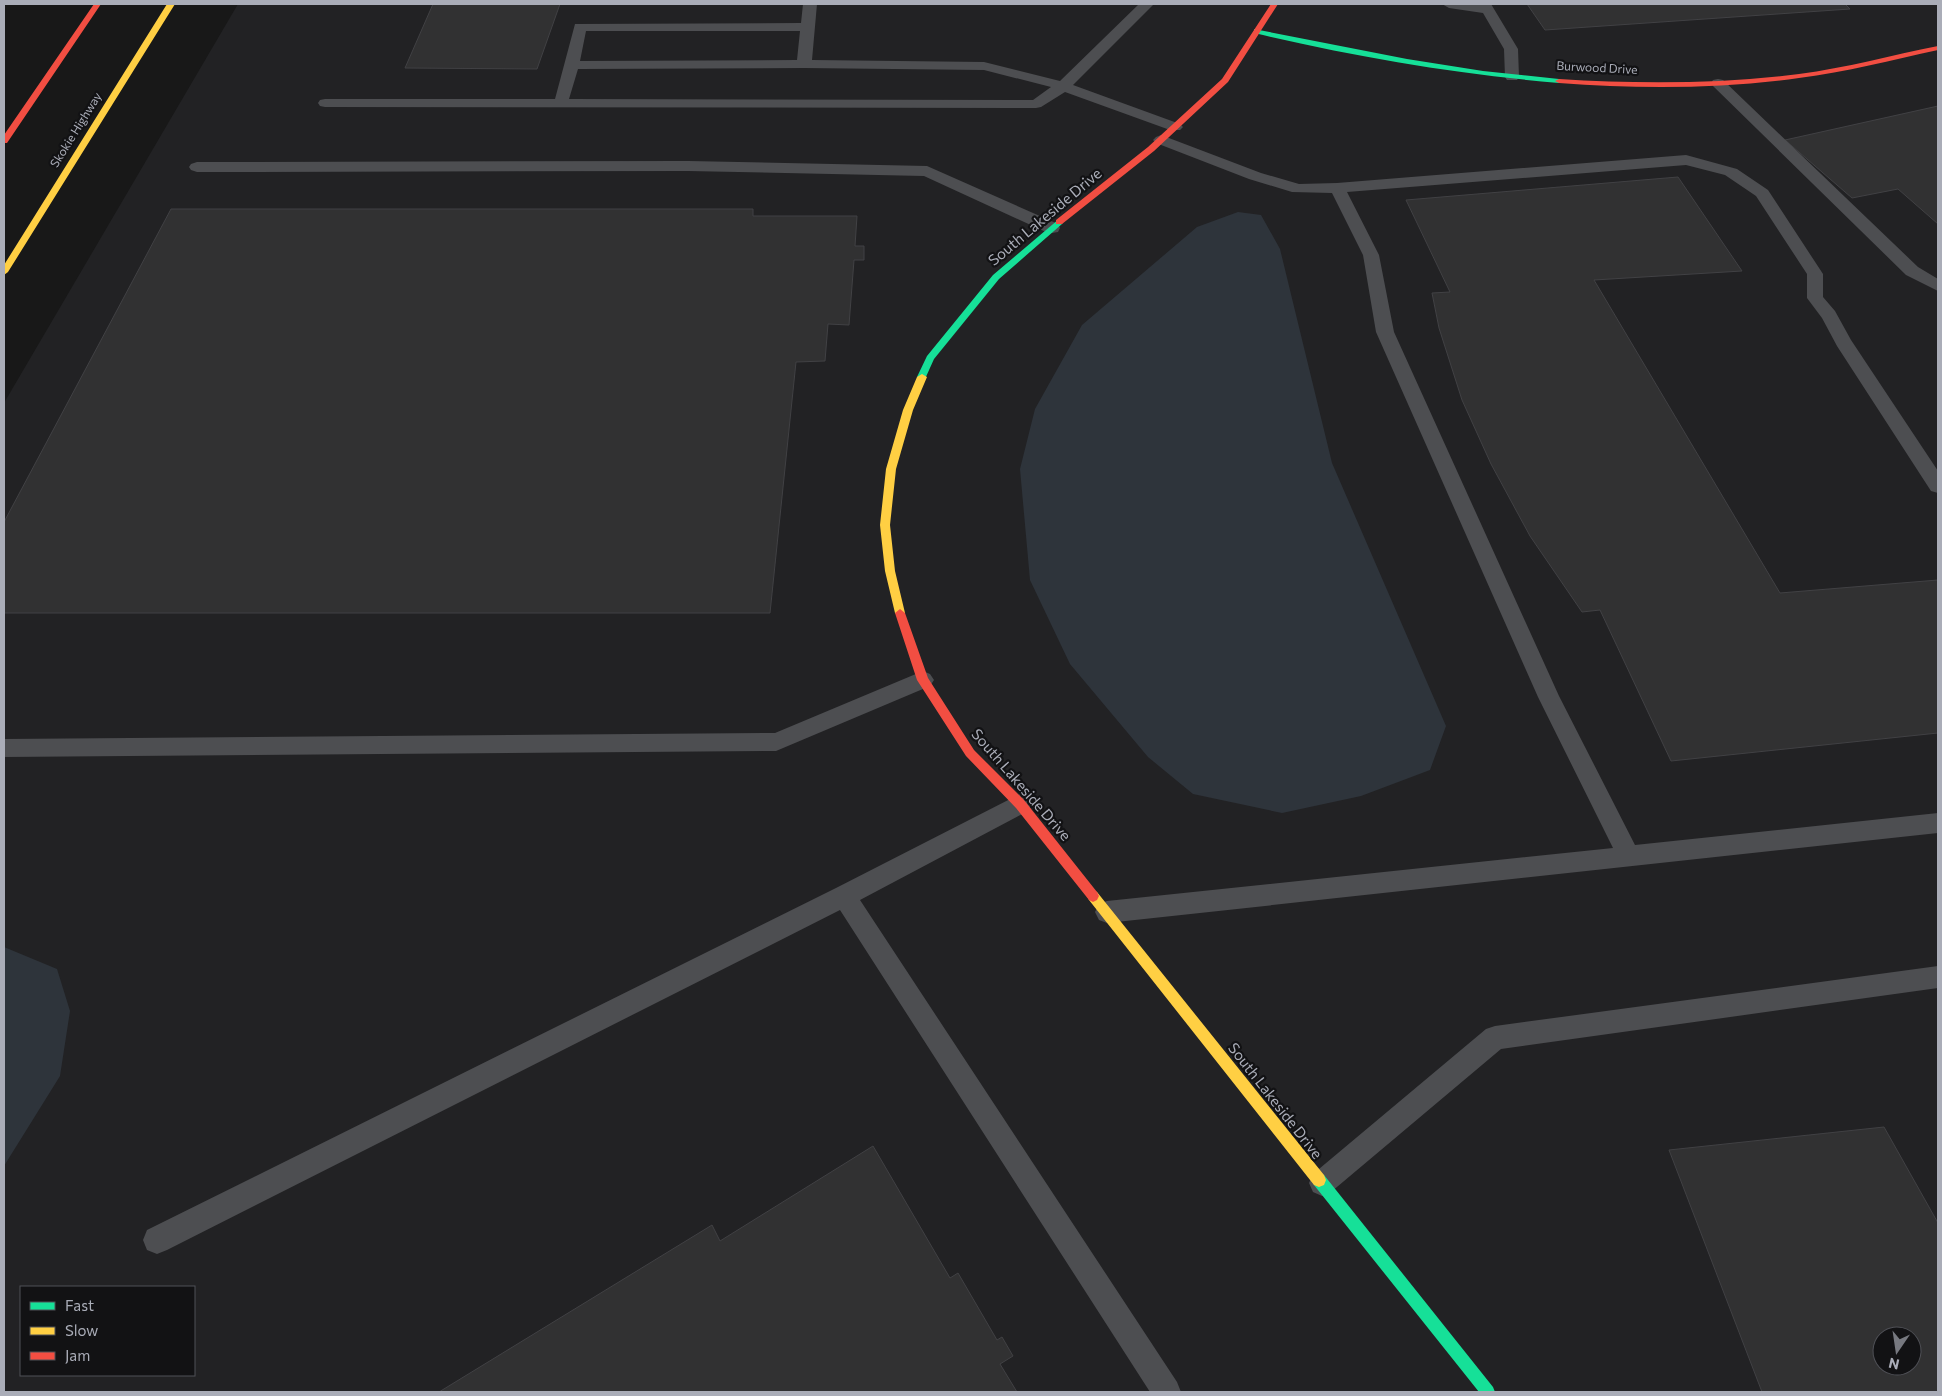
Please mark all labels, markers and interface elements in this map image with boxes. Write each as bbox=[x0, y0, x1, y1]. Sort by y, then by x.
street label: Burwood Drive bbox=[1556, 58, 1638, 76]
street label: Skokie Highway bbox=[46, 89, 104, 170]
street label: South Lakeside Drive bbox=[984, 164, 1105, 269]
street label: South Lakeside Drive bbox=[968, 725, 1075, 844]
street label: South Lakeside Drive bbox=[1225, 1039, 1327, 1162]
legend bbox=[20, 1286, 195, 1376]
text: Fast bbox=[65, 1296, 94, 1314]
text: Slow bbox=[65, 1321, 98, 1339]
north arrow bbox=[1872, 1326, 1922, 1376]
text: Jam bbox=[65, 1346, 90, 1364]
text: N bbox=[1887, 1355, 1901, 1374]

